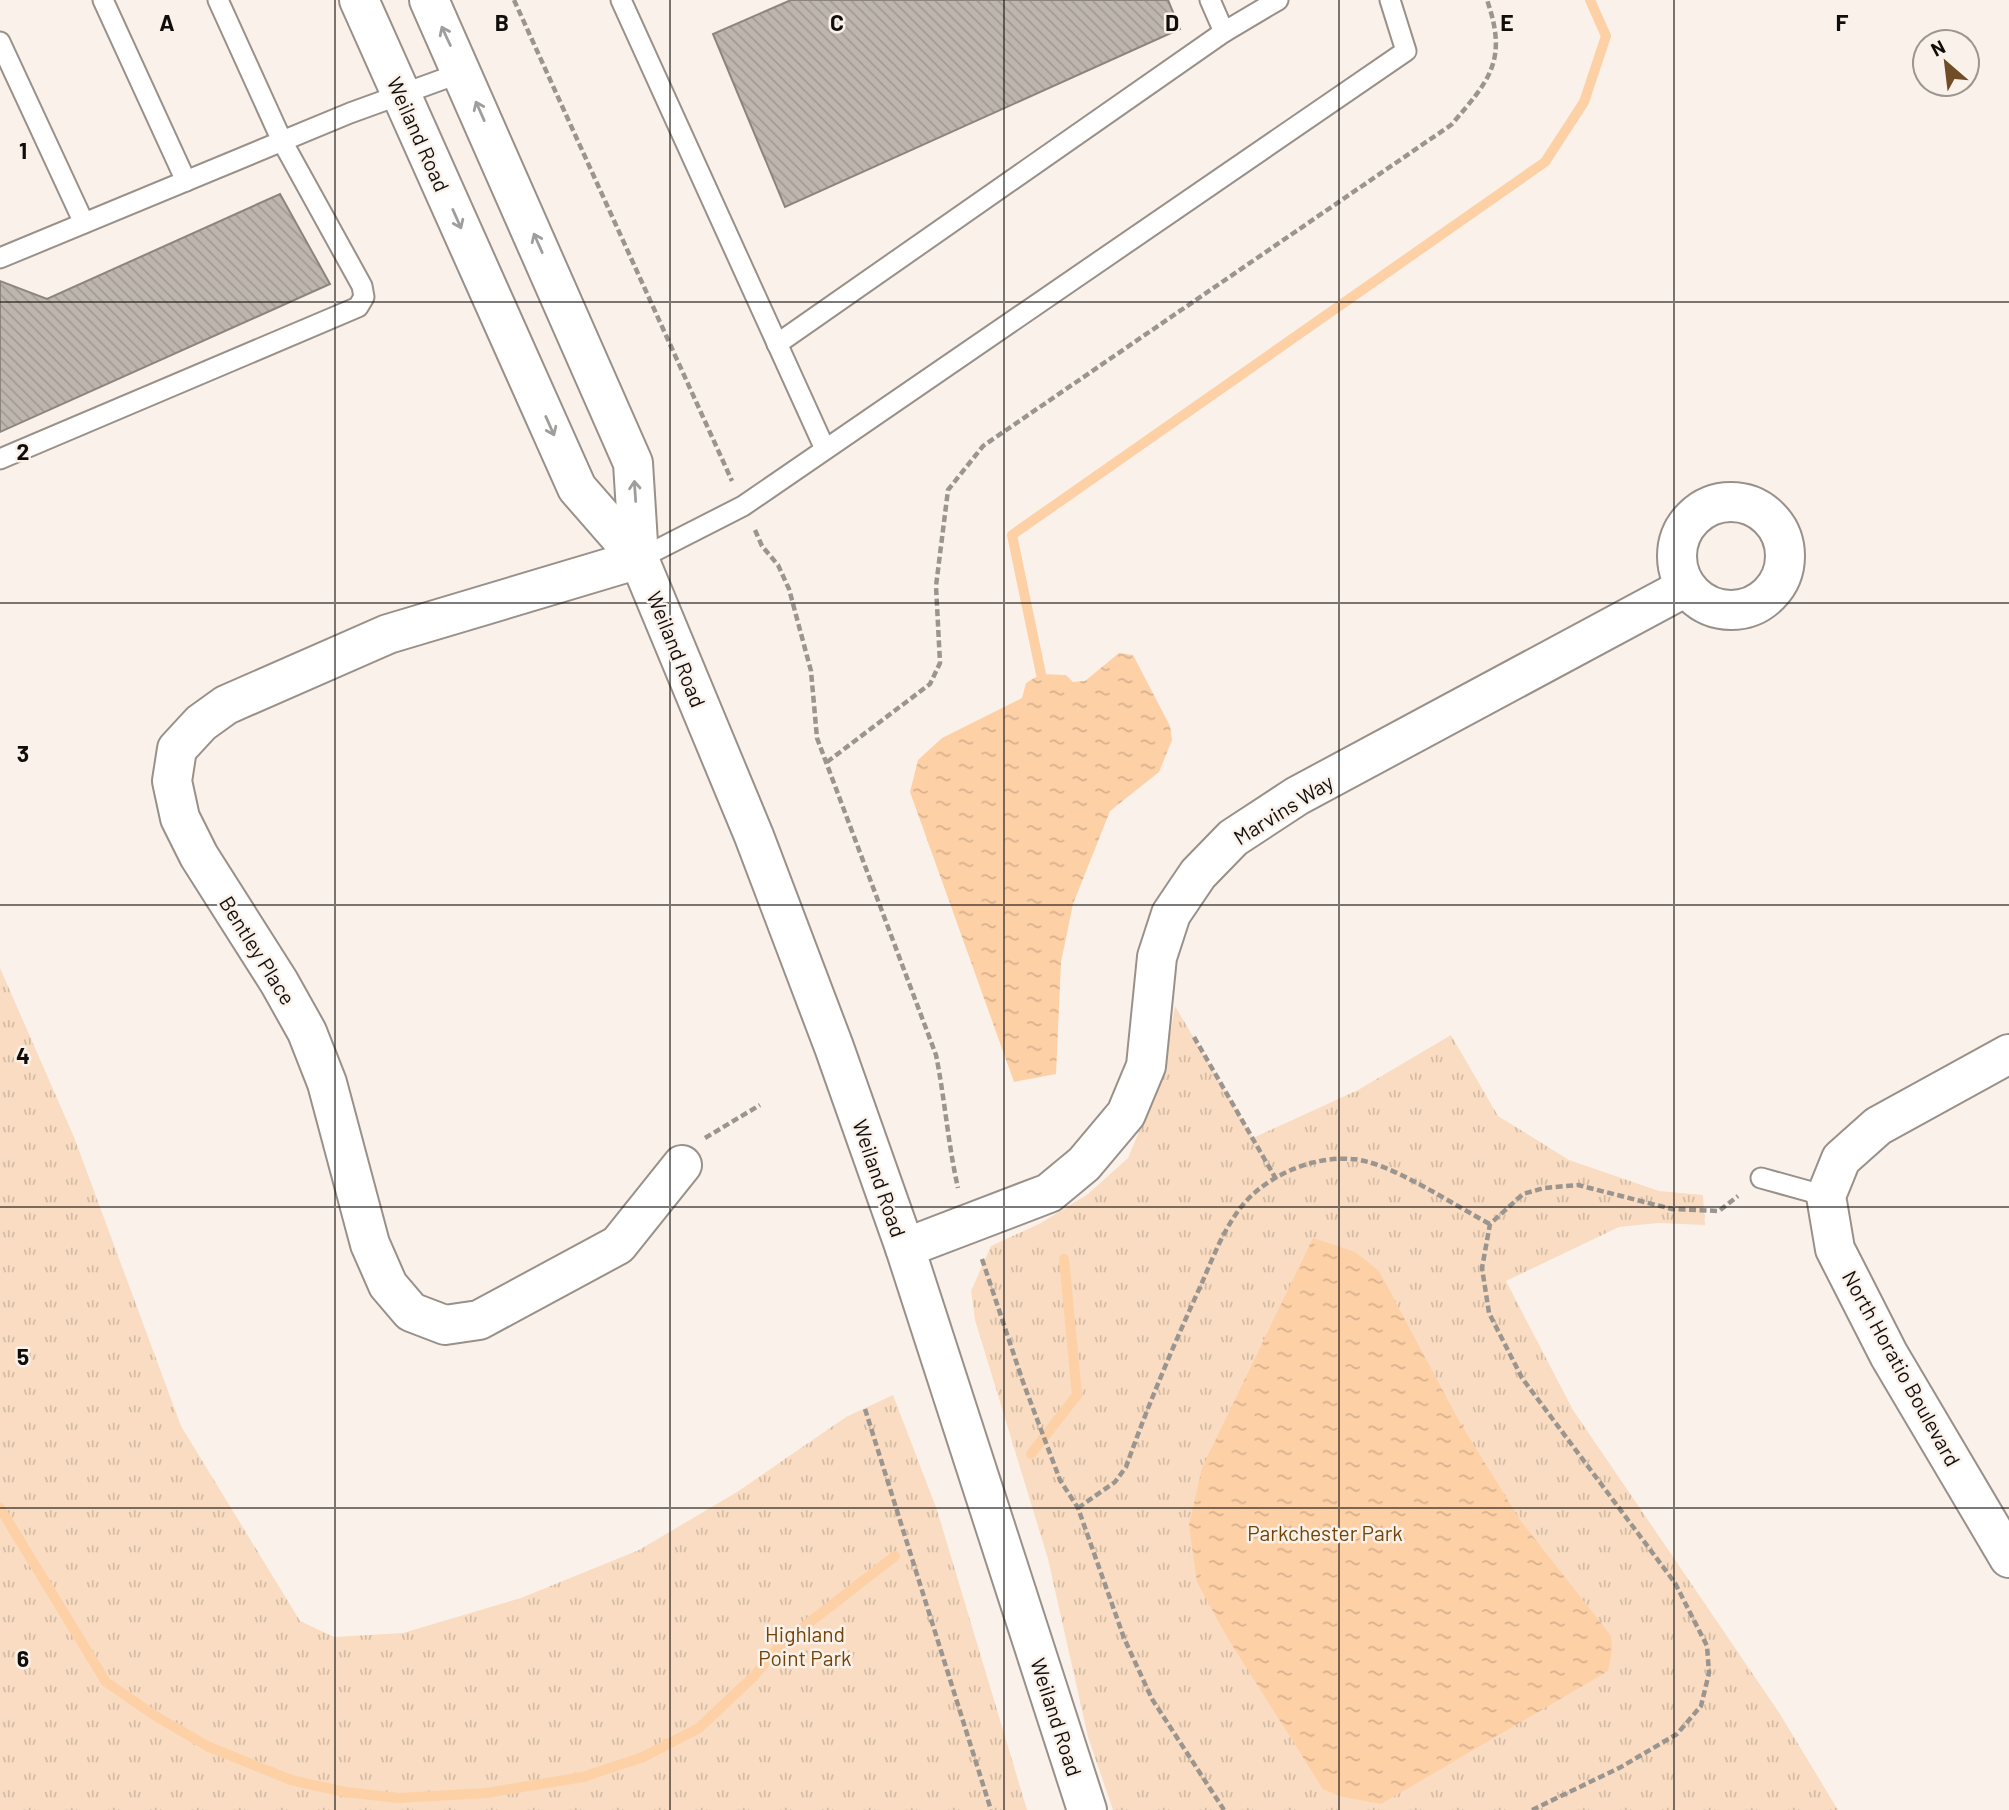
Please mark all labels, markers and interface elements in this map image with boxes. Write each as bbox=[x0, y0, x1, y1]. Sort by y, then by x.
text: A bbox=[159, 8, 175, 36]
text: B bbox=[495, 8, 509, 36]
text: C bbox=[830, 8, 844, 36]
text: D bbox=[1165, 8, 1179, 36]
text: E bbox=[1500, 8, 1514, 36]
text: F bbox=[1836, 8, 1849, 36]
one-way arrow bbox=[439, 26, 452, 47]
north arrow bbox=[1911, 28, 1981, 98]
text: N bbox=[1927, 34, 1949, 61]
street label: Weiland Road bbox=[383, 73, 455, 195]
one-way arrow bbox=[473, 101, 486, 122]
text: 1 bbox=[19, 136, 27, 164]
one-way arrow bbox=[451, 208, 464, 229]
one-way arrow bbox=[530, 233, 543, 254]
one-way arrow bbox=[544, 415, 557, 437]
text: 2 bbox=[17, 437, 29, 465]
one-way arrow bbox=[628, 480, 641, 502]
street label: Weiland Road bbox=[642, 587, 712, 711]
text: 3 bbox=[17, 739, 29, 767]
street label: Marvins Way bbox=[1229, 768, 1338, 849]
street label: Bentley Place bbox=[215, 891, 301, 1009]
text: 4 bbox=[16, 1041, 30, 1069]
street label: Weiland Road bbox=[848, 1116, 912, 1240]
street label: North Horatio Boulevard bbox=[1838, 1266, 1966, 1470]
text: 5 bbox=[17, 1342, 29, 1370]
park label: Parkchester Park bbox=[1247, 1520, 1403, 1545]
park label: Highland Point Park bbox=[758, 1621, 852, 1670]
text: 6 bbox=[17, 1644, 29, 1672]
street label: Weiland Road bbox=[1026, 1655, 1088, 1779]

